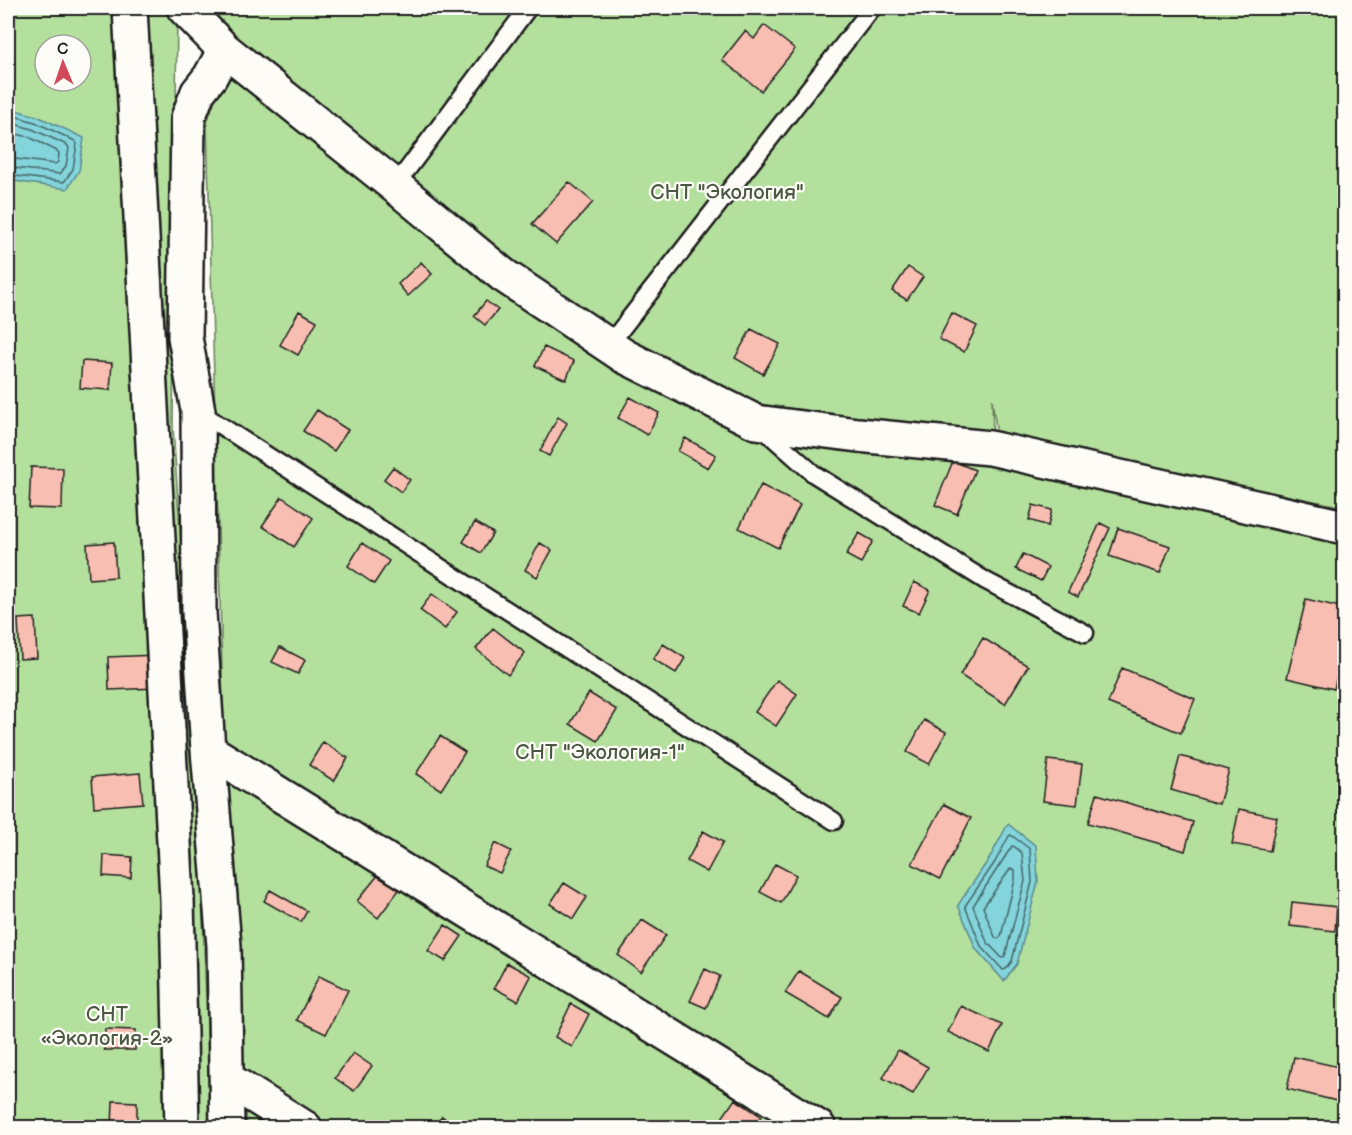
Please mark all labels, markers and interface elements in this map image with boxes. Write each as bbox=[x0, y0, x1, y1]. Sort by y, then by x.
north arrow bbox=[33, 33, 93, 93]
text: С bbox=[57, 40, 68, 59]
park label: СНТ "Экология" bbox=[650, 180, 804, 205]
park label: СНТ "Экология-1" bbox=[515, 740, 685, 765]
park label: СНТ «Экология-2» bbox=[40, 1002, 174, 1051]

